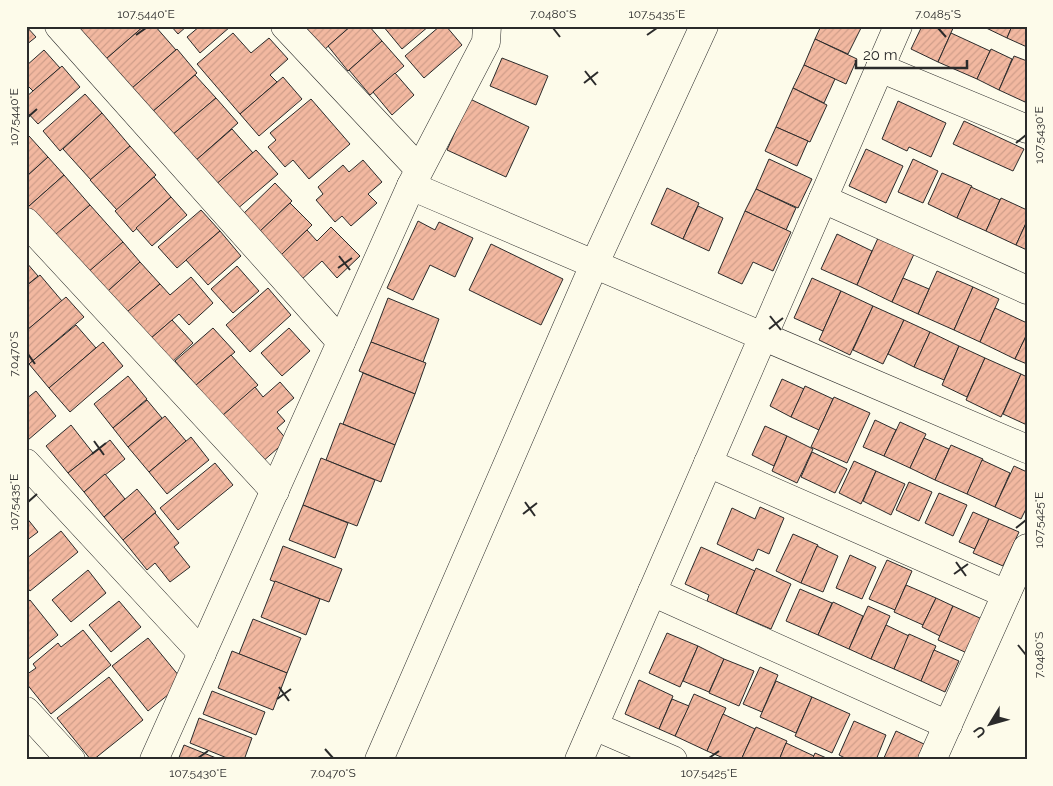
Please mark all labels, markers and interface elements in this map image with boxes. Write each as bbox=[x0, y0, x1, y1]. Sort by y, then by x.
text: 107.5440°E bbox=[117, 7, 175, 21]
text: 7.0480°S bbox=[530, 7, 576, 21]
text: 107.5435°E bbox=[629, 7, 685, 21]
text: 7.0485°S bbox=[915, 7, 961, 21]
scale bar bbox=[856, 38, 967, 70]
text: 20 m bbox=[863, 46, 898, 64]
text: 107.5440°E bbox=[7, 88, 21, 146]
text: 107.5430°E bbox=[1032, 106, 1046, 164]
text: 7.0470°S bbox=[7, 331, 21, 377]
text: 107.5435°E bbox=[7, 474, 21, 530]
text: 107.5425°E bbox=[1032, 492, 1046, 548]
text: 7.0480°S bbox=[1032, 632, 1046, 678]
north arrow bbox=[966, 698, 1016, 748]
text: U bbox=[970, 723, 989, 741]
text: 107.5430°E bbox=[169, 766, 227, 780]
text: 7.0470°S bbox=[310, 766, 356, 780]
text: 107.5425°E bbox=[681, 766, 737, 780]

